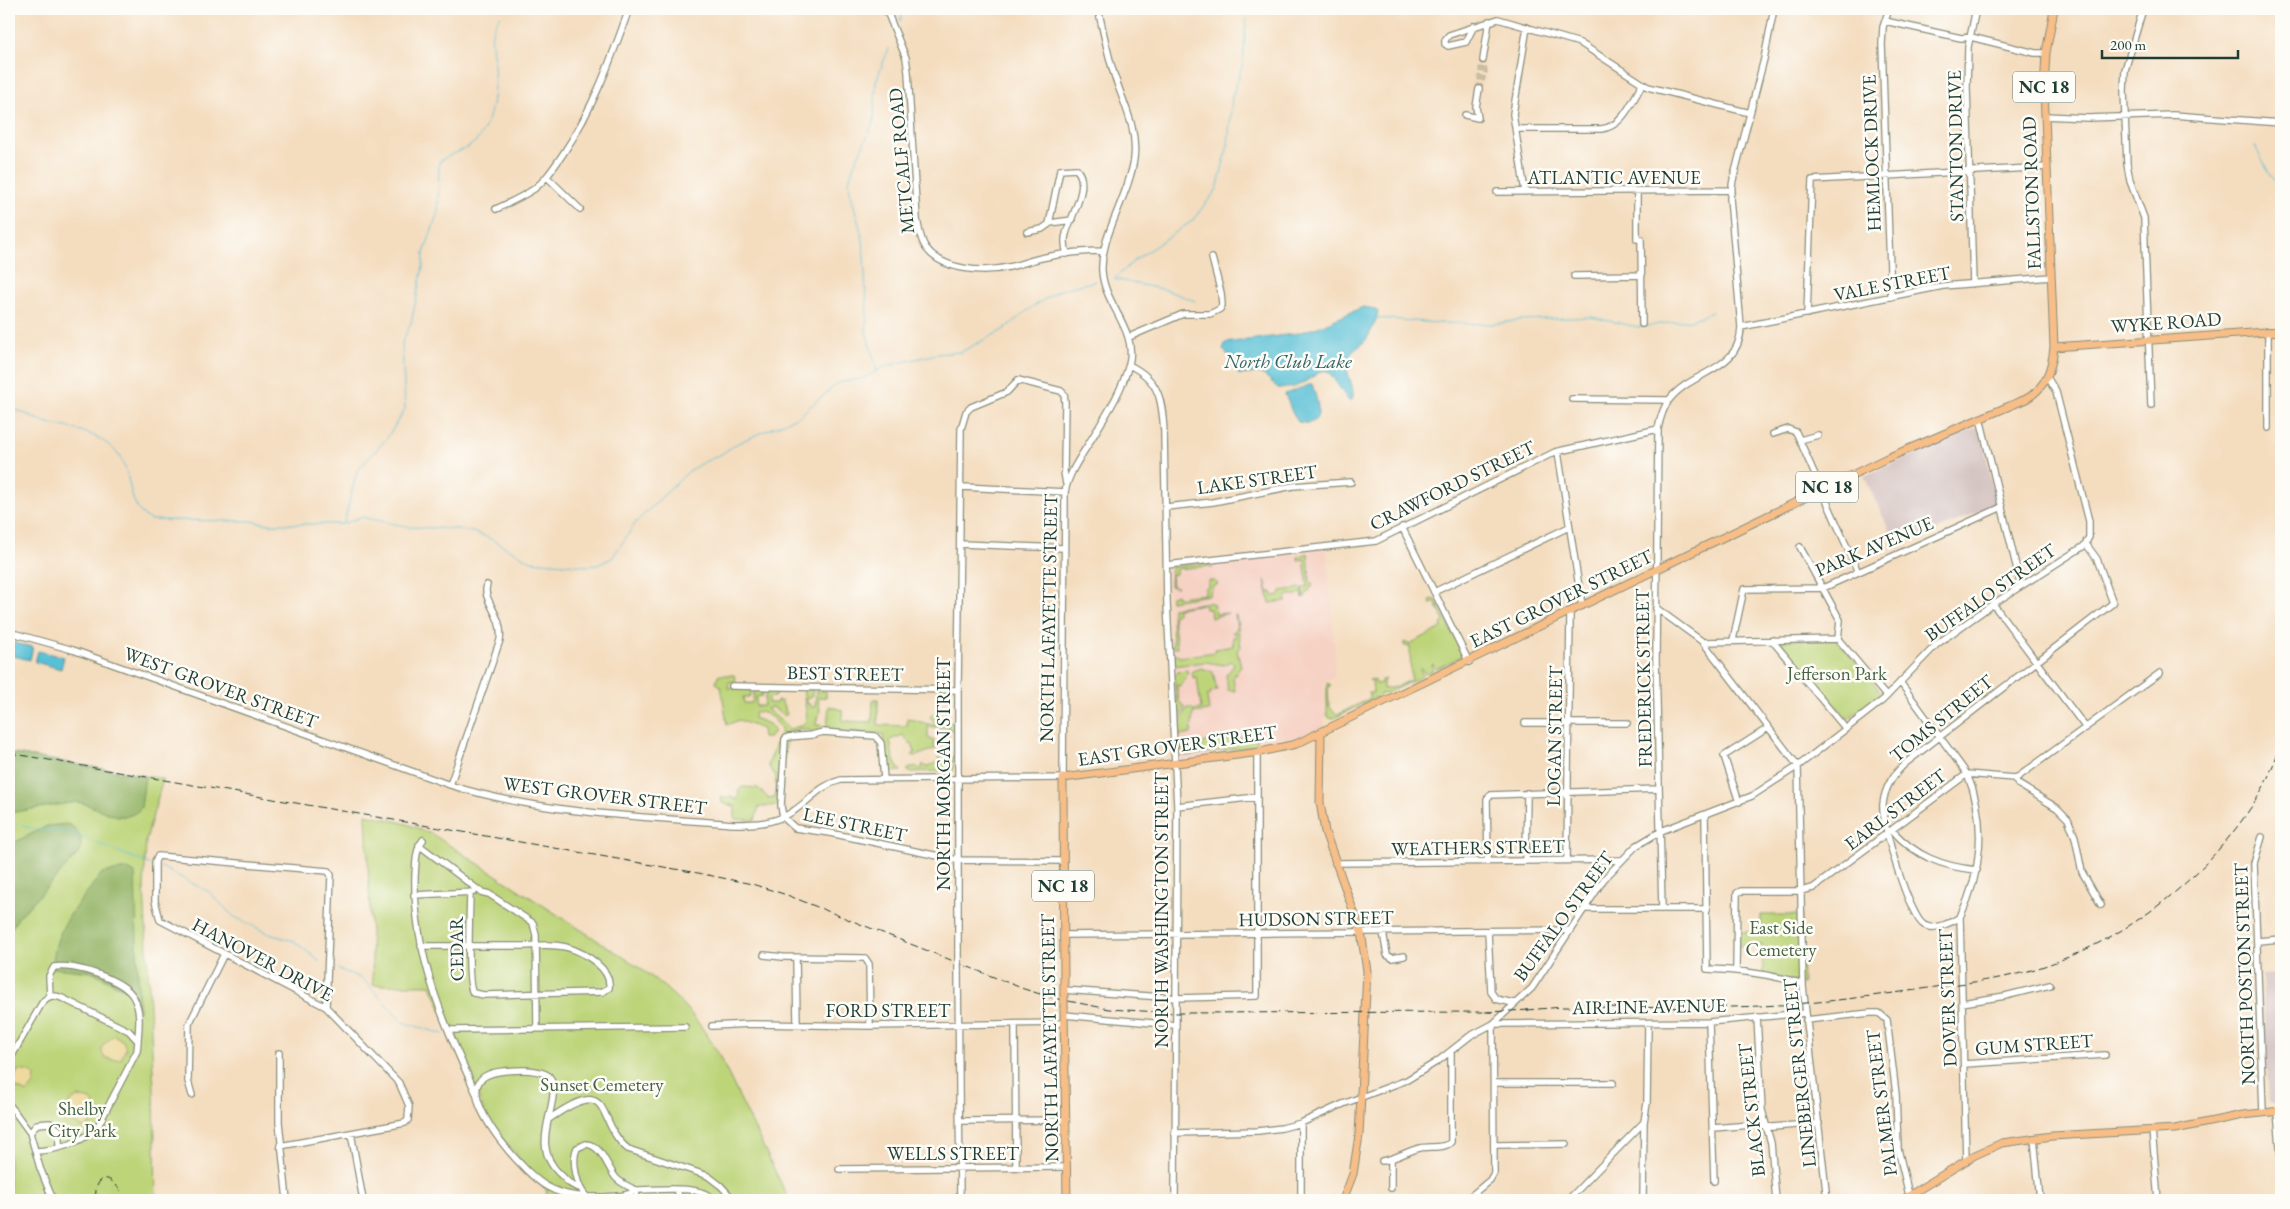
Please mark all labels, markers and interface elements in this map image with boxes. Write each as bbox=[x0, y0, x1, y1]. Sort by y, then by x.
scale bar bbox=[2102, 28, 2239, 60]
text: 200 m bbox=[2110, 35, 2147, 54]
street label: STANTON DRIVE bbox=[1942, 70, 1969, 222]
road number: NC 18 bbox=[2013, 72, 2075, 102]
street label: HEMLOCK DRIVE bbox=[1856, 74, 1887, 232]
street label: METCALF ROAD bbox=[883, 87, 920, 235]
street label: FALLSTON ROAD bbox=[2016, 116, 2047, 270]
street label: ATLANTIC AVENUE bbox=[1526, 165, 1701, 190]
street label: VALE STREET bbox=[1832, 260, 1953, 307]
street label: WYKE ROAD bbox=[2110, 306, 2222, 339]
water label: North Club Lake bbox=[1223, 348, 1352, 374]
street label: CRAWFORD STREET bbox=[1365, 434, 1539, 536]
street label: LAKE STREET bbox=[1195, 459, 1319, 500]
road number: NC 18 bbox=[1796, 472, 1858, 502]
street label: NORTH LAFAYETTE STREET bbox=[1034, 493, 1063, 742]
street label: PARK AVENUE bbox=[1811, 510, 1937, 583]
street label: BUFFALO STREET bbox=[1920, 538, 2061, 647]
street label: EAST GROVER STREET bbox=[1466, 543, 1657, 654]
street label: FREDERICK STREET bbox=[1629, 588, 1658, 767]
street label: WEST GROVER STREET bbox=[120, 641, 322, 734]
street label: NORTH MORGAN STREET bbox=[931, 657, 956, 891]
street label: BEST STREET bbox=[787, 660, 904, 687]
park label: Jefferson Park bbox=[1785, 661, 1888, 686]
street label: LOGAN STREET bbox=[1541, 665, 1568, 807]
street label: TOMS STREET bbox=[1885, 669, 1998, 768]
street label: EAST GROVER STREET bbox=[1076, 719, 1278, 772]
street label: EARL STREET bbox=[1839, 763, 1952, 856]
street label: WEST GROVER STREET bbox=[502, 771, 708, 820]
street label: NORTH WASHINGTON STREET bbox=[1149, 772, 1174, 1048]
street label: LEE STREET bbox=[801, 801, 909, 848]
street label: WEATHERS STREET bbox=[1391, 833, 1565, 862]
street label: BUFFALO STREET bbox=[1508, 846, 1619, 986]
street label: NORTH POSTON STREET bbox=[2228, 862, 2261, 1085]
road number: NC 18 bbox=[1032, 870, 1094, 901]
street label: HUDSON STREET bbox=[1238, 905, 1394, 932]
street label: HANOVER DRIVE bbox=[188, 912, 338, 1007]
street label: NORTH LAFAYETTE STREET bbox=[1035, 913, 1064, 1162]
park label: East Side Cemetery bbox=[1745, 915, 1817, 962]
street label: CEDAR bbox=[443, 916, 470, 982]
street label: DOVER STREET bbox=[1933, 928, 1962, 1068]
street label: LINEBERGER STREET bbox=[1777, 977, 1822, 1169]
street label: AIRLINE AVENUE bbox=[1571, 993, 1727, 1020]
street label: FORD STREET bbox=[825, 998, 951, 1023]
street label: PALMER STREET bbox=[1860, 1028, 1903, 1178]
street label: GUM STREET bbox=[1974, 1028, 2094, 1061]
street label: BLACK STREET bbox=[1732, 1042, 1771, 1178]
park label: Sunset Cemetery bbox=[540, 1072, 664, 1097]
park label: Shelby City Park bbox=[48, 1096, 117, 1143]
street label: WELLS STREET bbox=[887, 1141, 1019, 1166]

